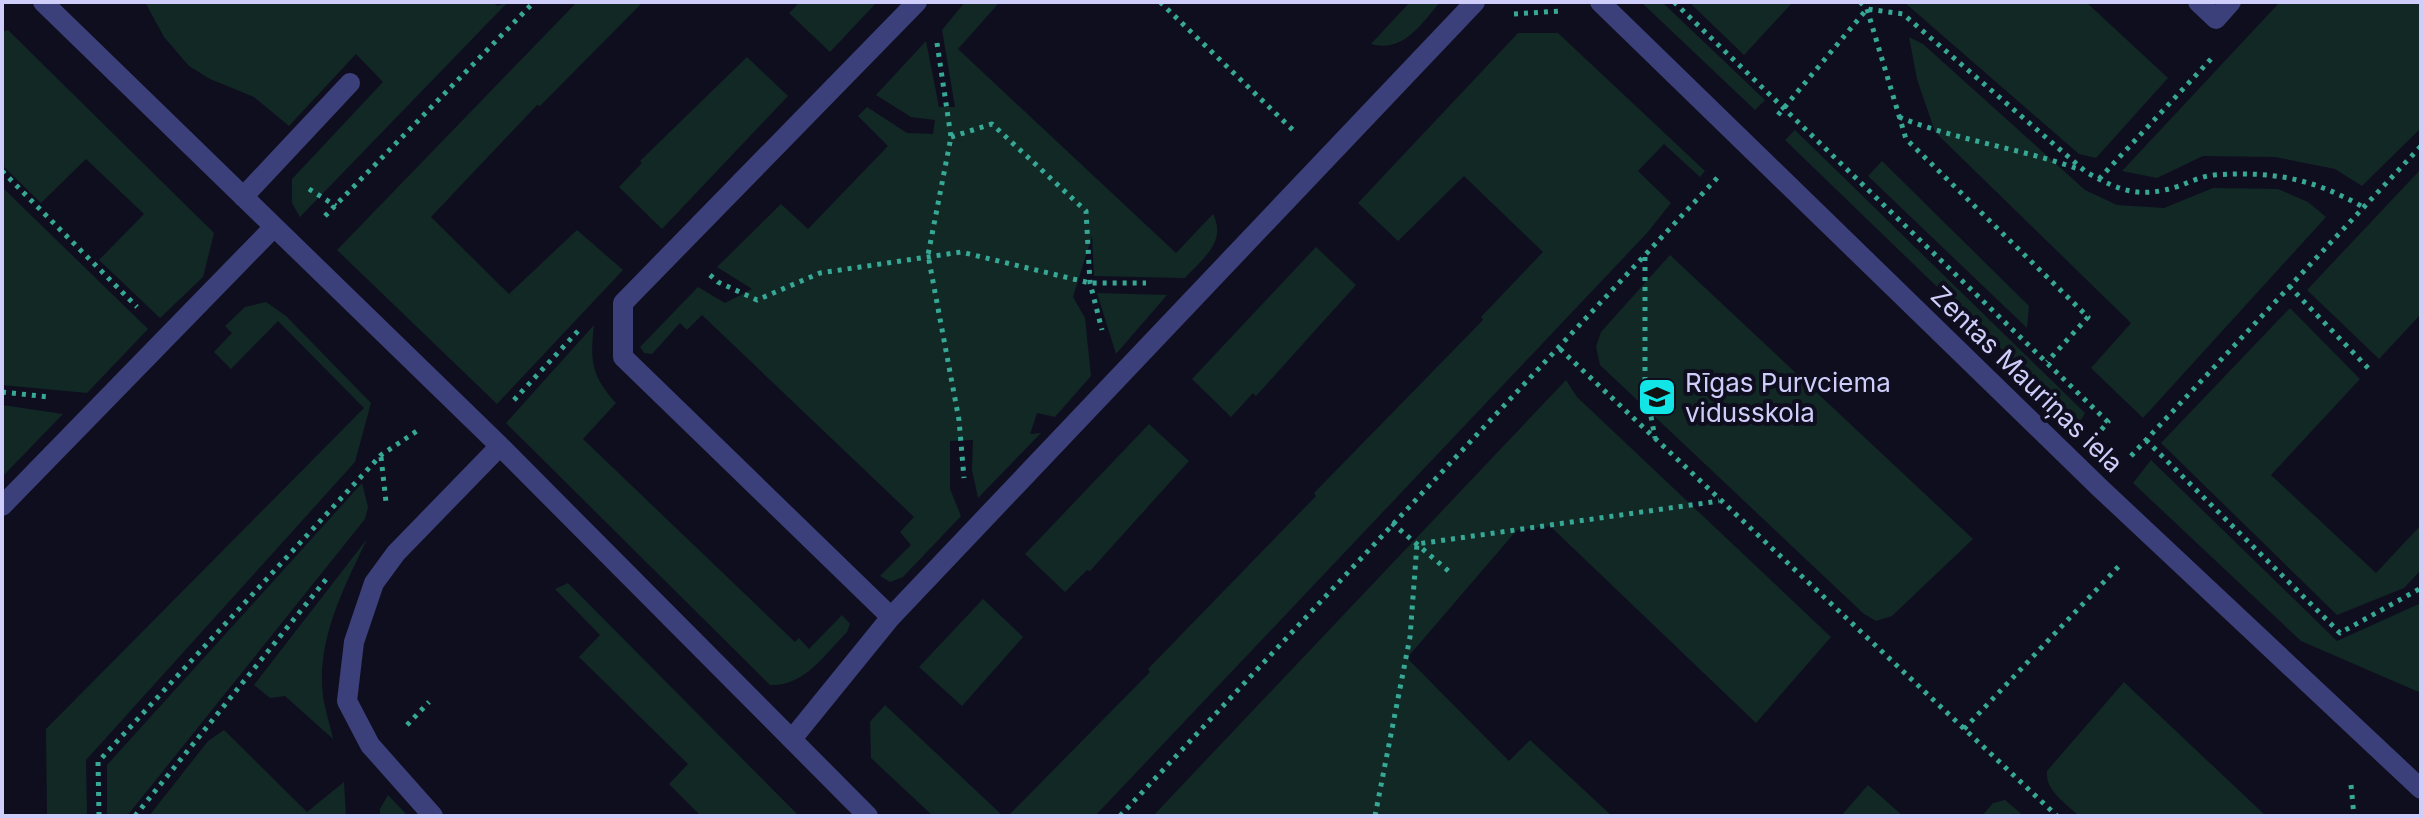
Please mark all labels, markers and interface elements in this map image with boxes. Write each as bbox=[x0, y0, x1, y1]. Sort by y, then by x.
street label: Zentas Mauriņas iela bbox=[1924, 279, 2129, 479]
place label: Rīgas Purvciema vidusskola bbox=[1685, 367, 1891, 428]
school or university icon: Rīgas Purvciema vidusskola bbox=[1636, 376, 1678, 418]

